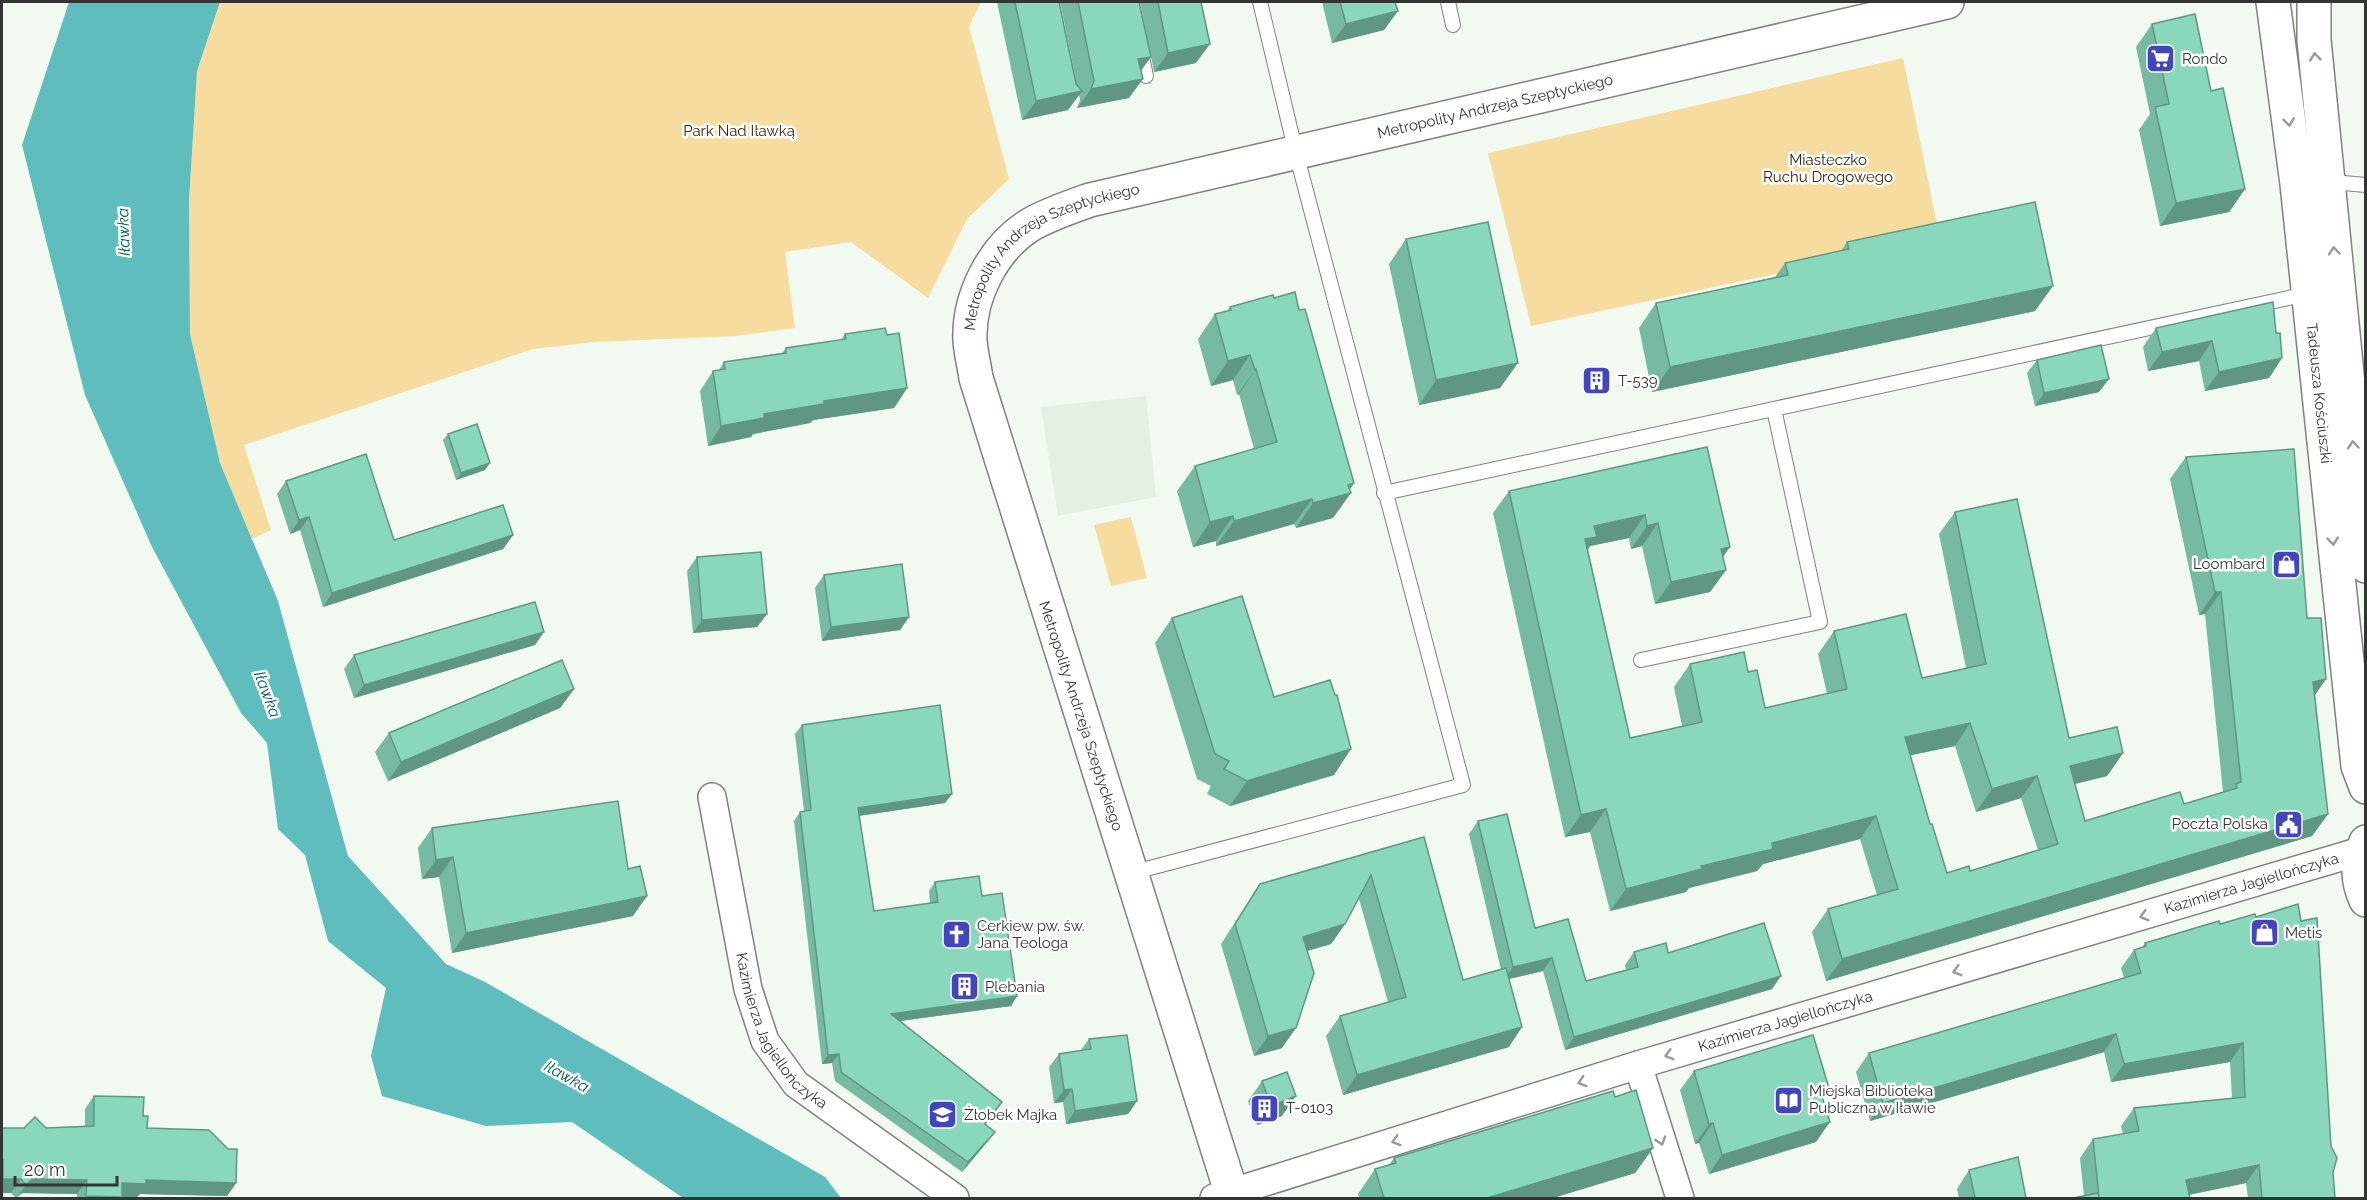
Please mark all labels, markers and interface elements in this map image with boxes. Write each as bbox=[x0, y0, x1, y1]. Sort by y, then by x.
supermarket icon: Rondo bbox=[2145, 43, 2177, 75]
place label: Rondo bbox=[2182, 50, 2228, 68]
one-way arrow bbox=[2309, 52, 2322, 61]
street label: Metropolity Andrzeja Szeptyckiego bbox=[1376, 70, 1615, 142]
one-way arrow bbox=[2282, 117, 2295, 127]
park label: Park Nad Iławką bbox=[683, 122, 795, 140]
park label: Miasteczko Ruchu Drogowego bbox=[1763, 151, 1893, 186]
street label: Metropolity Andrzeja Szeptyckiego bbox=[961, 180, 1141, 331]
water label: Iławka bbox=[113, 207, 134, 256]
one-way arrow bbox=[2328, 246, 2341, 256]
street label: Tadeusza Kościuszki bbox=[2303, 322, 2335, 464]
building icon: T-539 bbox=[1581, 365, 1613, 397]
place label: T-539 bbox=[1618, 372, 1658, 390]
one-way arrow bbox=[2347, 441, 2360, 450]
one-way arrow bbox=[2326, 536, 2339, 545]
shop icon: Loombard bbox=[2270, 548, 2302, 580]
place label: Loombard bbox=[2193, 555, 2265, 573]
street label: Metropolity Andrzeja Szeptyckiego bbox=[1035, 599, 1127, 833]
water label: Iławka bbox=[250, 668, 285, 720]
public building icon: Poczta Polska bbox=[2273, 808, 2305, 840]
place label: Poczta Polska bbox=[2172, 815, 2268, 833]
street label: Kazimierza Jagiellończyka bbox=[2162, 849, 2341, 918]
one-way arrow bbox=[2139, 909, 2150, 921]
place label: Cerkiew pw. św. Jana Teologa bbox=[977, 917, 1085, 952]
shop icon: Metis bbox=[2248, 917, 2280, 949]
church icon: Cerkiew pw. św. Jana Teologa bbox=[940, 919, 972, 951]
place label: Metis bbox=[2285, 924, 2322, 942]
street label: Kazimierza Jagiellończyka bbox=[732, 951, 831, 1113]
one-way arrow bbox=[1952, 964, 1963, 976]
building icon: Plebania bbox=[948, 971, 980, 1003]
place label: Plebania bbox=[985, 978, 1045, 996]
street label: Kazimierza Jagiellończyka bbox=[1696, 987, 1875, 1056]
one-way arrow bbox=[1664, 1048, 1675, 1060]
water label: Iławka bbox=[541, 1056, 593, 1097]
one-way arrow bbox=[1577, 1075, 1588, 1087]
place label: Miejska Biblioteka Publiczna w Iławie bbox=[1809, 1082, 1936, 1117]
library icon: Miejska Biblioteka Publiczna w Iławie bbox=[1772, 1084, 1804, 1116]
building icon: T-0103 bbox=[1249, 1092, 1281, 1124]
school or university icon: Żłobek Majka bbox=[927, 1099, 959, 1131]
place label: T-0103 bbox=[1286, 1099, 1333, 1117]
place label: Żłobek Majka bbox=[964, 1105, 1057, 1124]
one-way arrow bbox=[1391, 1134, 1402, 1146]
one-way arrow bbox=[1653, 1135, 1666, 1146]
scale bar bbox=[15, 1149, 117, 1187]
text: 20 m bbox=[24, 1159, 66, 1180]

